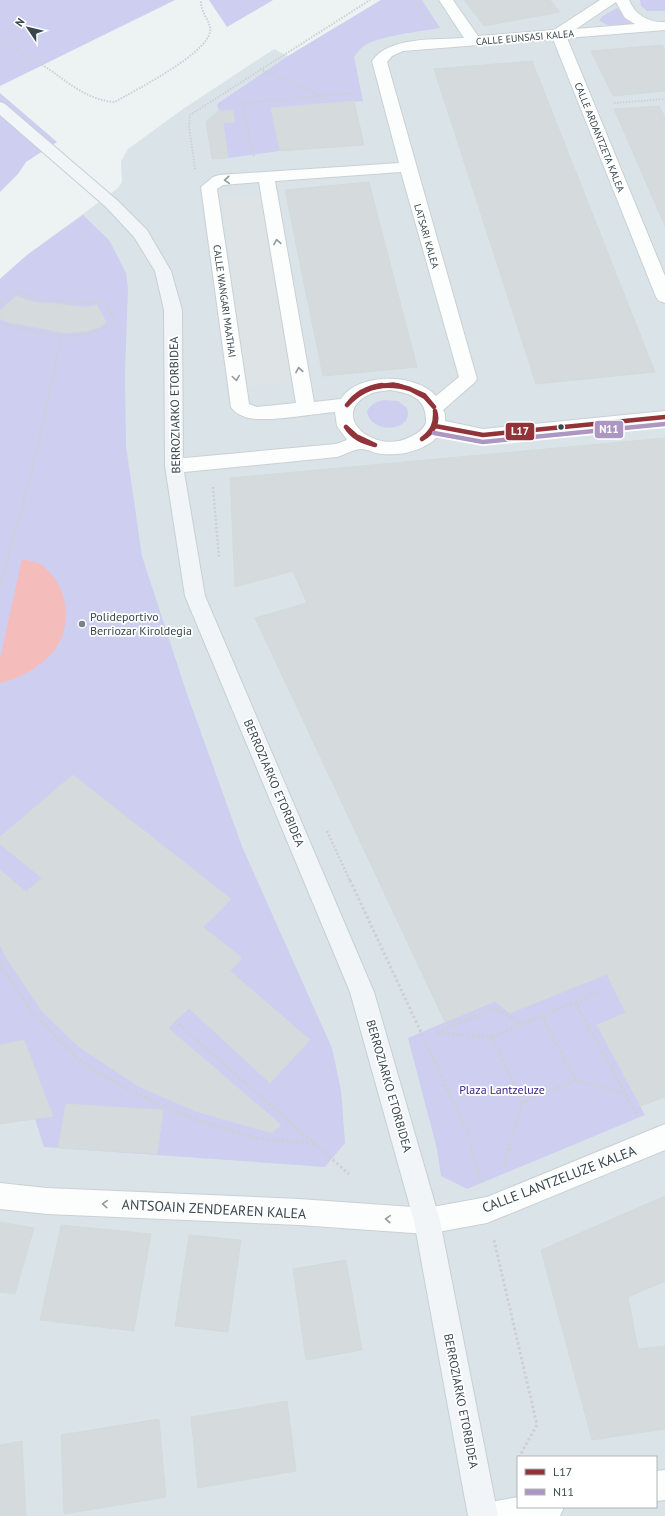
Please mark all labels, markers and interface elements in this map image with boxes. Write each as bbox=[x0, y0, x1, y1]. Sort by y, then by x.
north arrow bbox=[8, 8, 48, 48]
text: N bbox=[12, 15, 28, 29]
street label: CALLE EUNSASI KALEA bbox=[475, 27, 575, 48]
street label: CALLE ARDANTZETA KALEA bbox=[572, 80, 628, 194]
one-way arrow bbox=[224, 175, 230, 184]
street label: LATSARI KALEA bbox=[411, 202, 442, 270]
one-way arrow bbox=[273, 238, 282, 245]
street label: CALLE WANGARI MAATHAI bbox=[210, 244, 239, 358]
street label: BERROZIARKO ETORBIDEA bbox=[166, 336, 183, 474]
one-way arrow bbox=[295, 367, 304, 373]
one-way arrow bbox=[231, 375, 240, 381]
line badge: N11 bbox=[594, 420, 624, 439]
line badge: L17 bbox=[505, 422, 535, 441]
unlabelled marker bbox=[556, 422, 566, 432]
text: N11 bbox=[599, 422, 619, 436]
text: L17 bbox=[511, 424, 529, 438]
place label: Polideportivo Berriozar Kiroldegia bbox=[90, 609, 192, 638]
marker: Polideportivo Berriozar Kiroldegia bbox=[77, 619, 87, 629]
street label: BERROZIARKO ETORBIDEA bbox=[241, 717, 308, 849]
street label: BERROZIARKO ETORBIDEA bbox=[363, 1018, 416, 1154]
park label: Plaza Lantzeluze bbox=[459, 1082, 545, 1097]
street label: CALLE LANTZELUZE KALEA bbox=[479, 1141, 639, 1217]
street label: ANTSOAIN ZENDEAREN KALEA bbox=[121, 1195, 308, 1223]
one-way arrow bbox=[102, 1199, 108, 1208]
one-way arrow bbox=[385, 1214, 391, 1223]
street label: BERROZIARKO ETORBIDEA bbox=[441, 1332, 482, 1470]
legend bbox=[517, 1456, 657, 1508]
text: L17 bbox=[553, 1464, 572, 1479]
text: N11 bbox=[553, 1484, 574, 1499]

